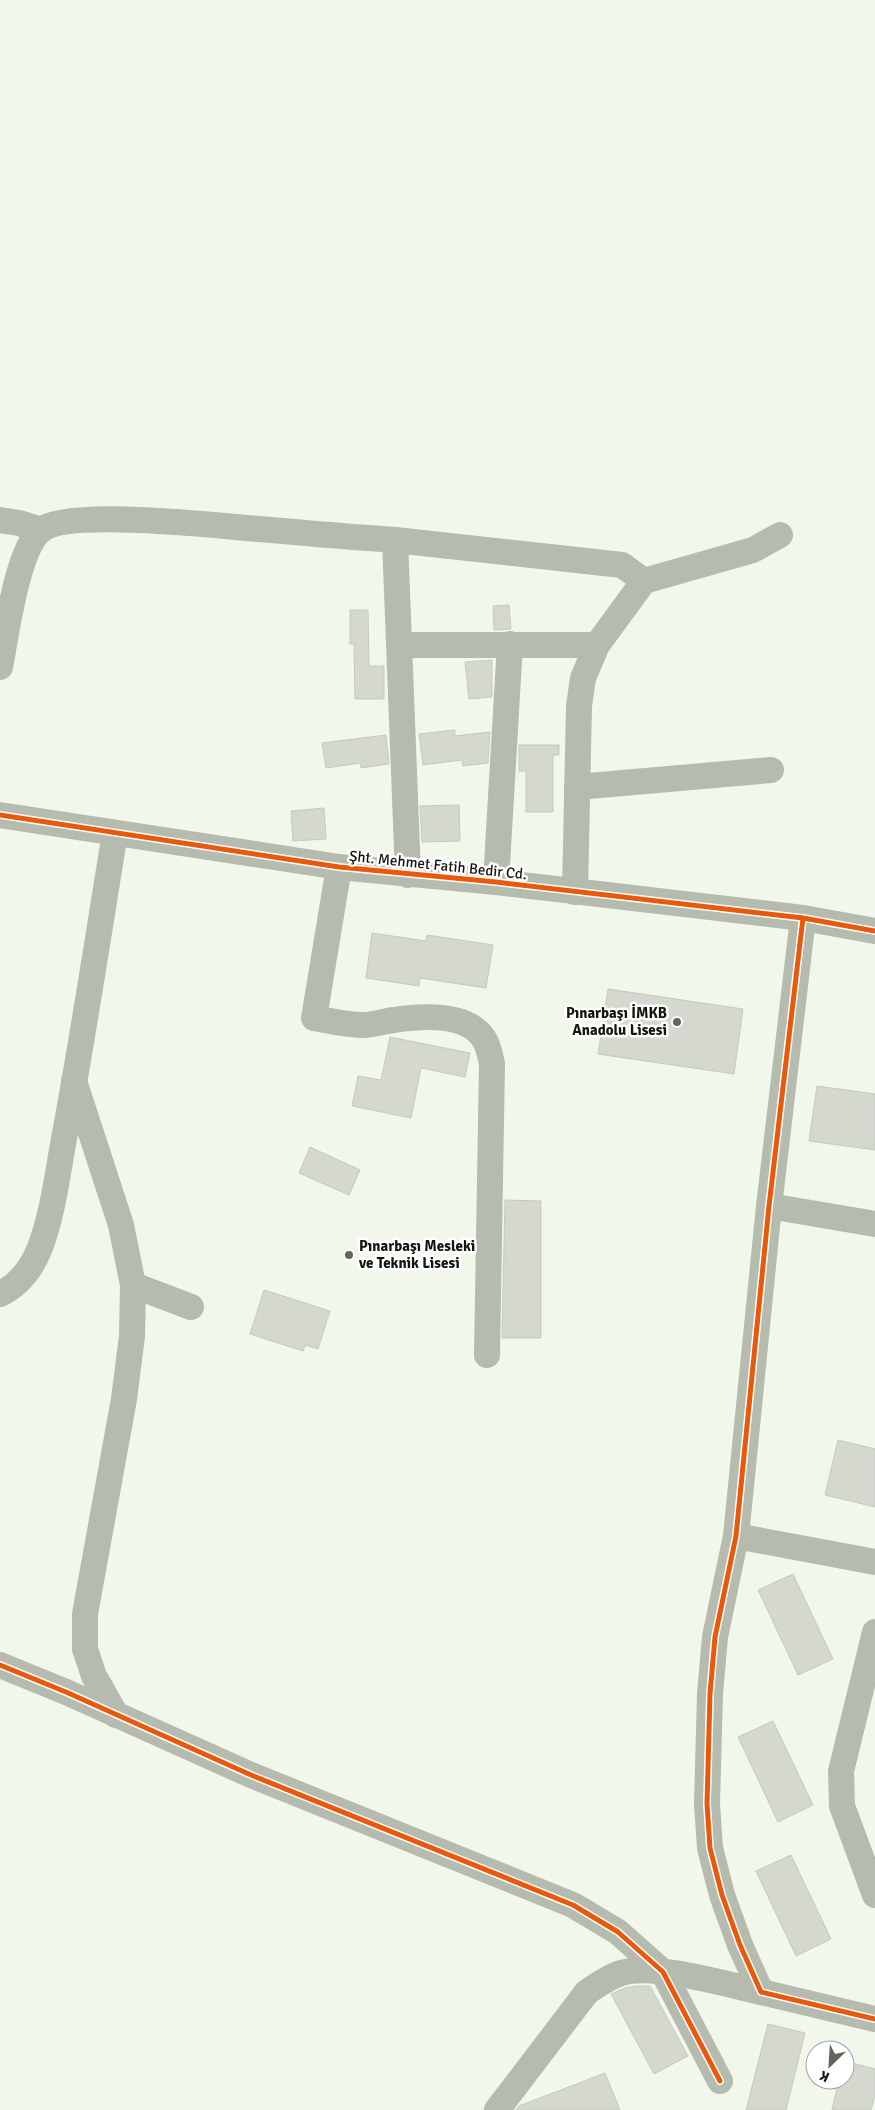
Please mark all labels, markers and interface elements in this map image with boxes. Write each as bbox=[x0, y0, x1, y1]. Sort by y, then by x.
street label: Şht. Mehmet Fatih Bedir Cd. bbox=[348, 847, 528, 883]
place label: Pınarbaşı İMKB Anadolu Lisesi bbox=[566, 1004, 667, 1039]
marker: Pınarbaşı İMKB Anadolu Lisesi bbox=[671, 1016, 683, 1028]
place label: Pınarbaşı Mesleki ve Teknik Lisesi bbox=[358, 1237, 475, 1272]
marker: Pınarbaşı Mesleki ve Teknik Lisesi bbox=[343, 1249, 355, 1261]
north arrow bbox=[805, 2040, 855, 2090]
text: K bbox=[817, 2067, 832, 2086]

